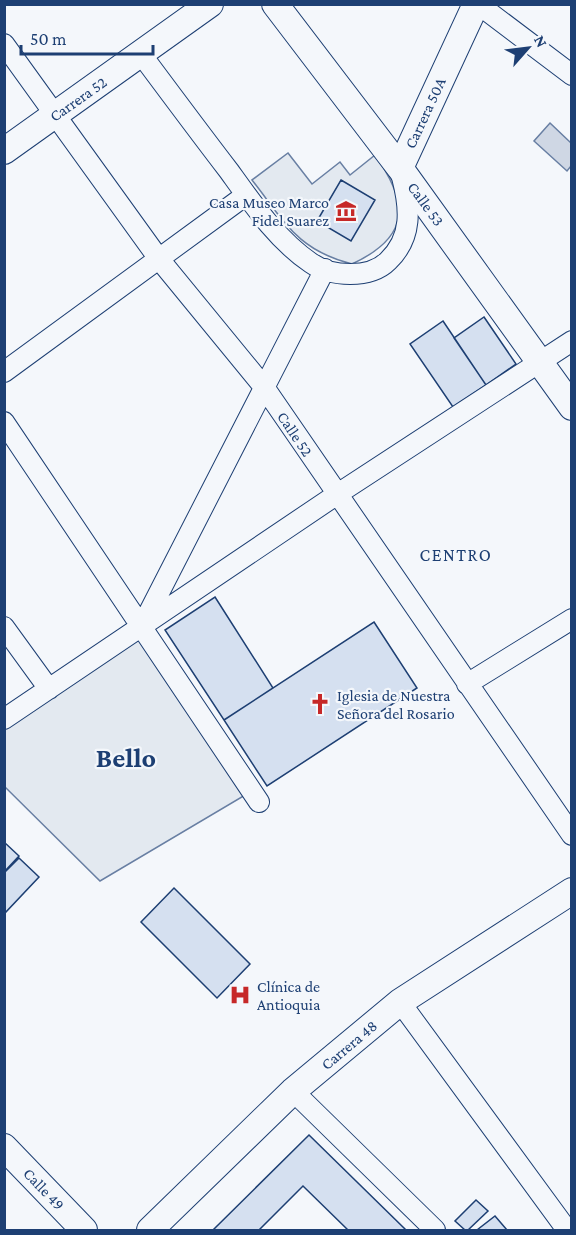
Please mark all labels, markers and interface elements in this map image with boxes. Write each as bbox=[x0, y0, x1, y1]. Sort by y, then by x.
scale bar bbox=[21, 18, 153, 56]
north arrow bbox=[498, 18, 558, 78]
text: 50 m bbox=[30, 29, 67, 49]
text: N bbox=[531, 32, 551, 50]
street label: Carrera 52 bbox=[46, 73, 110, 125]
street label: Carrera 50A bbox=[401, 74, 449, 151]
street label: Calle 53 bbox=[404, 179, 448, 229]
place label: Casa Museo Marco Fidel Suarez bbox=[209, 194, 329, 229]
museum icon: Casa Museo Marco Fidel Suarez bbox=[334, 199, 358, 223]
street label: Calle 52 bbox=[274, 409, 316, 460]
district label: CENTRO bbox=[420, 545, 492, 565]
place label: Iglesia de Nuestra Señora del Rosario bbox=[337, 687, 455, 722]
church icon: Iglesia de Nuestra Señora del Rosario bbox=[308, 692, 332, 716]
district label: Bello bbox=[96, 742, 156, 773]
place label: Clínica de Antioquia bbox=[257, 978, 321, 1014]
hospital icon: Clínica de Antioquia bbox=[228, 983, 252, 1007]
street label: Carrera 48 bbox=[318, 1017, 380, 1073]
street label: Calle 49 bbox=[20, 1165, 68, 1213]

